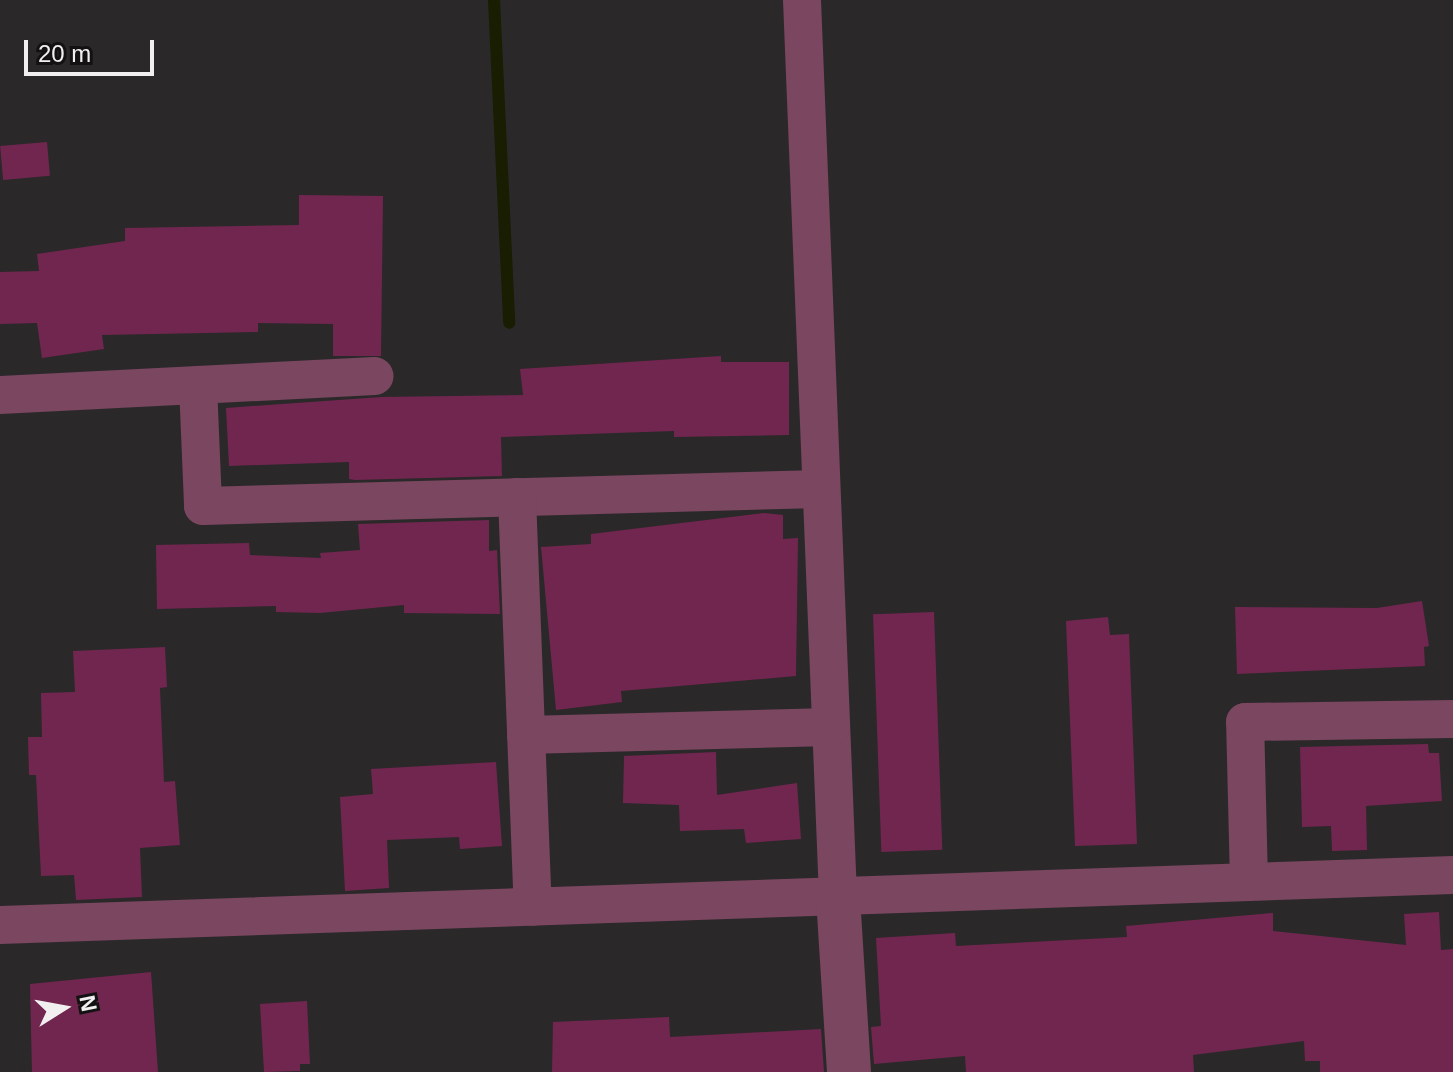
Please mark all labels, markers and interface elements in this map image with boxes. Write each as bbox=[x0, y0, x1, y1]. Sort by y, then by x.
scale bar bbox=[28, 24, 158, 74]
text: 20 m bbox=[38, 40, 91, 67]
north arrow bbox=[24, 968, 104, 1048]
text: N bbox=[74, 993, 102, 1014]

